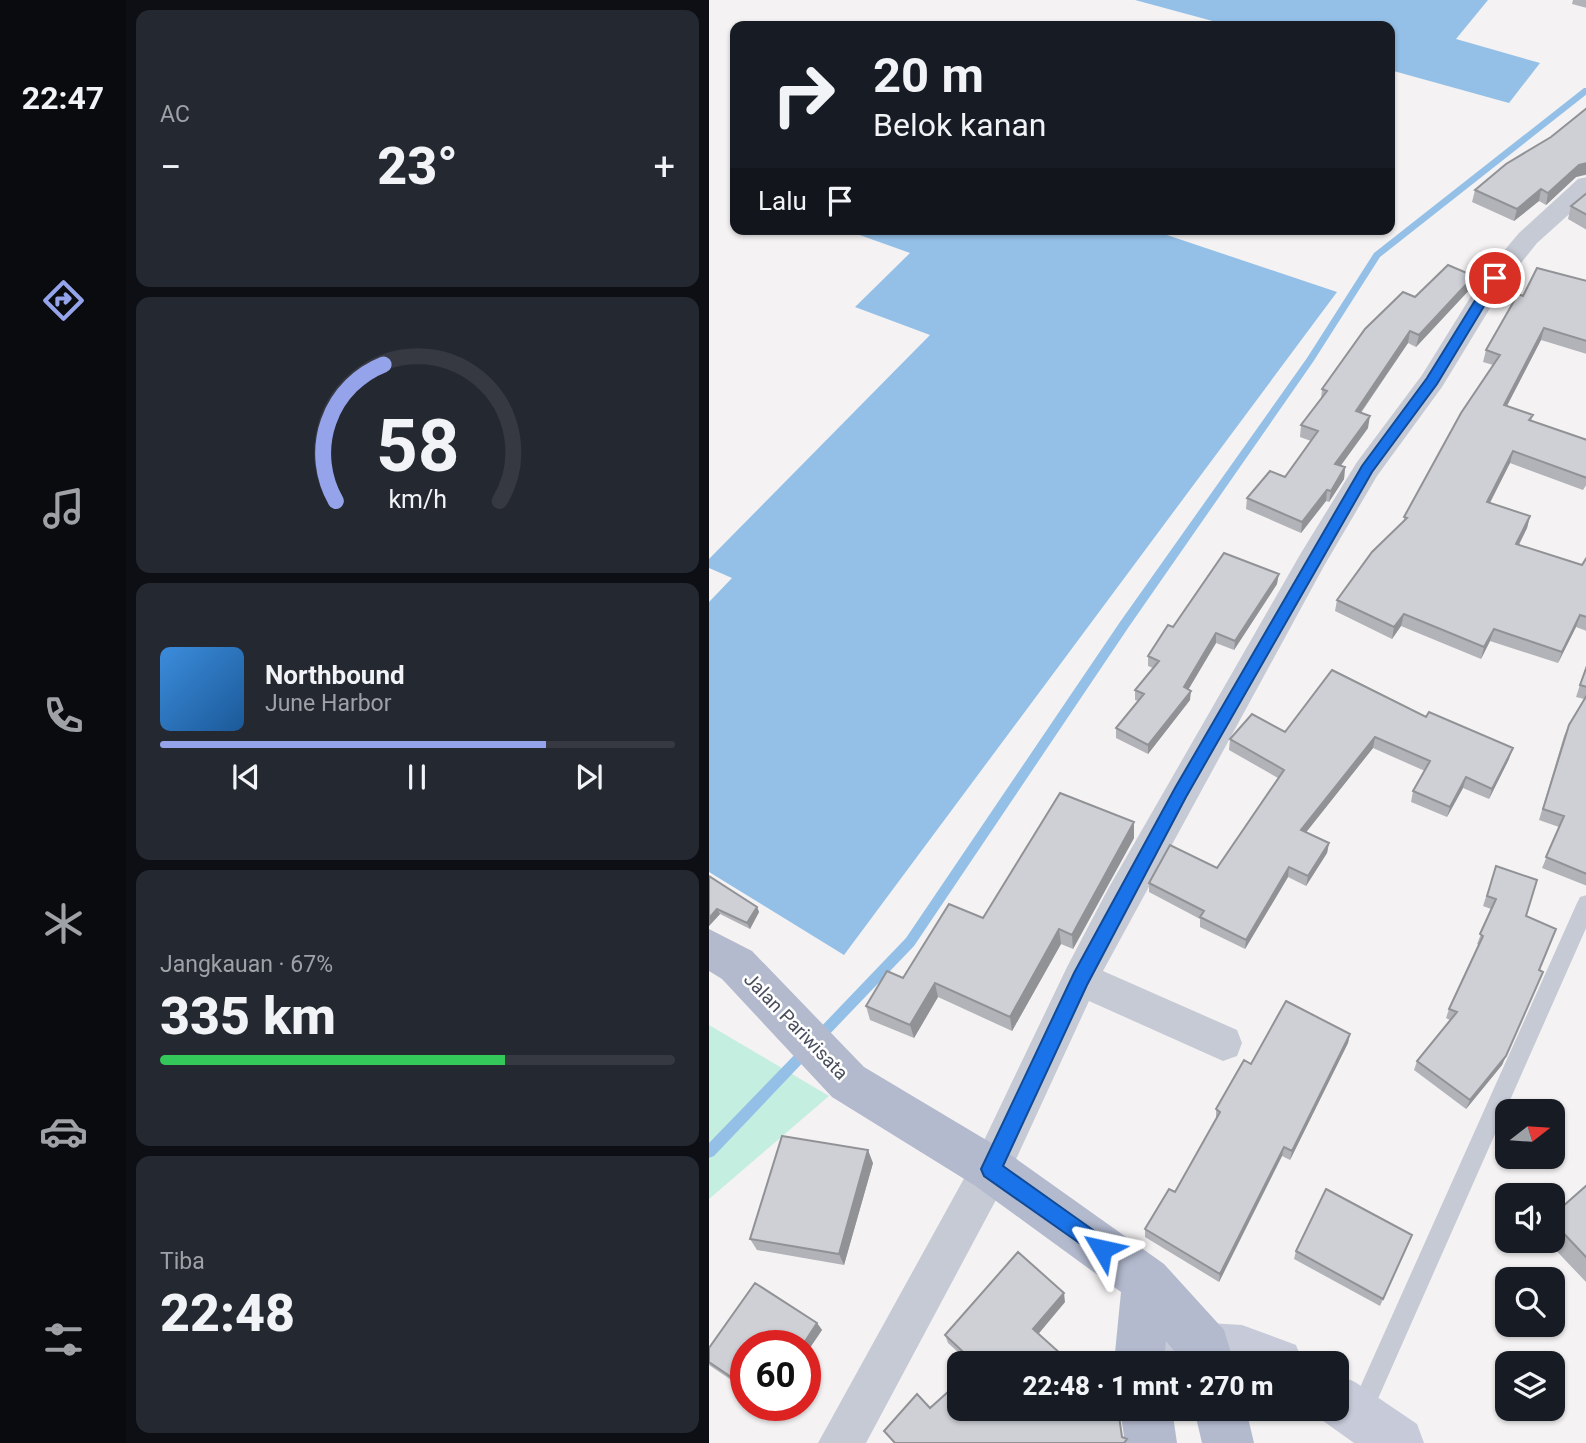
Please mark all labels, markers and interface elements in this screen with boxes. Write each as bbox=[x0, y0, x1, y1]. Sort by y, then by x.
text: 20 m bbox=[873, 47, 984, 104]
icon: right bbox=[758, 49, 849, 140]
text: 22:47 bbox=[22, 79, 104, 117]
text: AC bbox=[160, 101, 190, 128]
text: Belok kanan bbox=[873, 106, 1046, 144]
text: 23° bbox=[377, 136, 458, 197]
text: − bbox=[160, 145, 182, 189]
text: + bbox=[653, 145, 675, 189]
icon: arrive bbox=[821, 182, 859, 220]
text: Lalu bbox=[758, 186, 807, 216]
pin bbox=[1465, 248, 1525, 308]
icon: arrive bbox=[1476, 259, 1514, 297]
icon: directions bbox=[39, 276, 88, 325]
text: 58 bbox=[376, 403, 459, 489]
icon: music bbox=[39, 484, 88, 533]
text: km/h bbox=[388, 485, 447, 514]
text: Northbound bbox=[265, 660, 405, 690]
text: June Harbor bbox=[265, 690, 392, 717]
icon: phone bbox=[39, 691, 88, 740]
icon: previous bbox=[227, 758, 265, 796]
icon: pause bbox=[398, 758, 436, 796]
icon: next bbox=[570, 758, 608, 796]
icon: climate bbox=[39, 899, 88, 948]
text: Jangkauan · 67% bbox=[160, 951, 333, 978]
street label: Jalan Pariwisata bbox=[739, 968, 853, 1084]
text: 335 km bbox=[160, 986, 336, 1047]
north arrow bbox=[1495, 1099, 1565, 1169]
map controls bbox=[1495, 1099, 1565, 1421]
icon: car bbox=[39, 1107, 88, 1156]
button: sound bbox=[1495, 1183, 1565, 1253]
position arrow bbox=[1065, 1212, 1139, 1286]
text: Tiba bbox=[160, 1248, 205, 1275]
button: search bbox=[1495, 1267, 1565, 1337]
text: 22:48 bbox=[160, 1283, 295, 1344]
icon: filters bbox=[39, 1315, 88, 1364]
speed limit sign: 60 bbox=[730, 1330, 821, 1421]
button: layers bbox=[1495, 1351, 1565, 1421]
text: 22:48 · 1 mnt · 270 m bbox=[1023, 1371, 1273, 1401]

